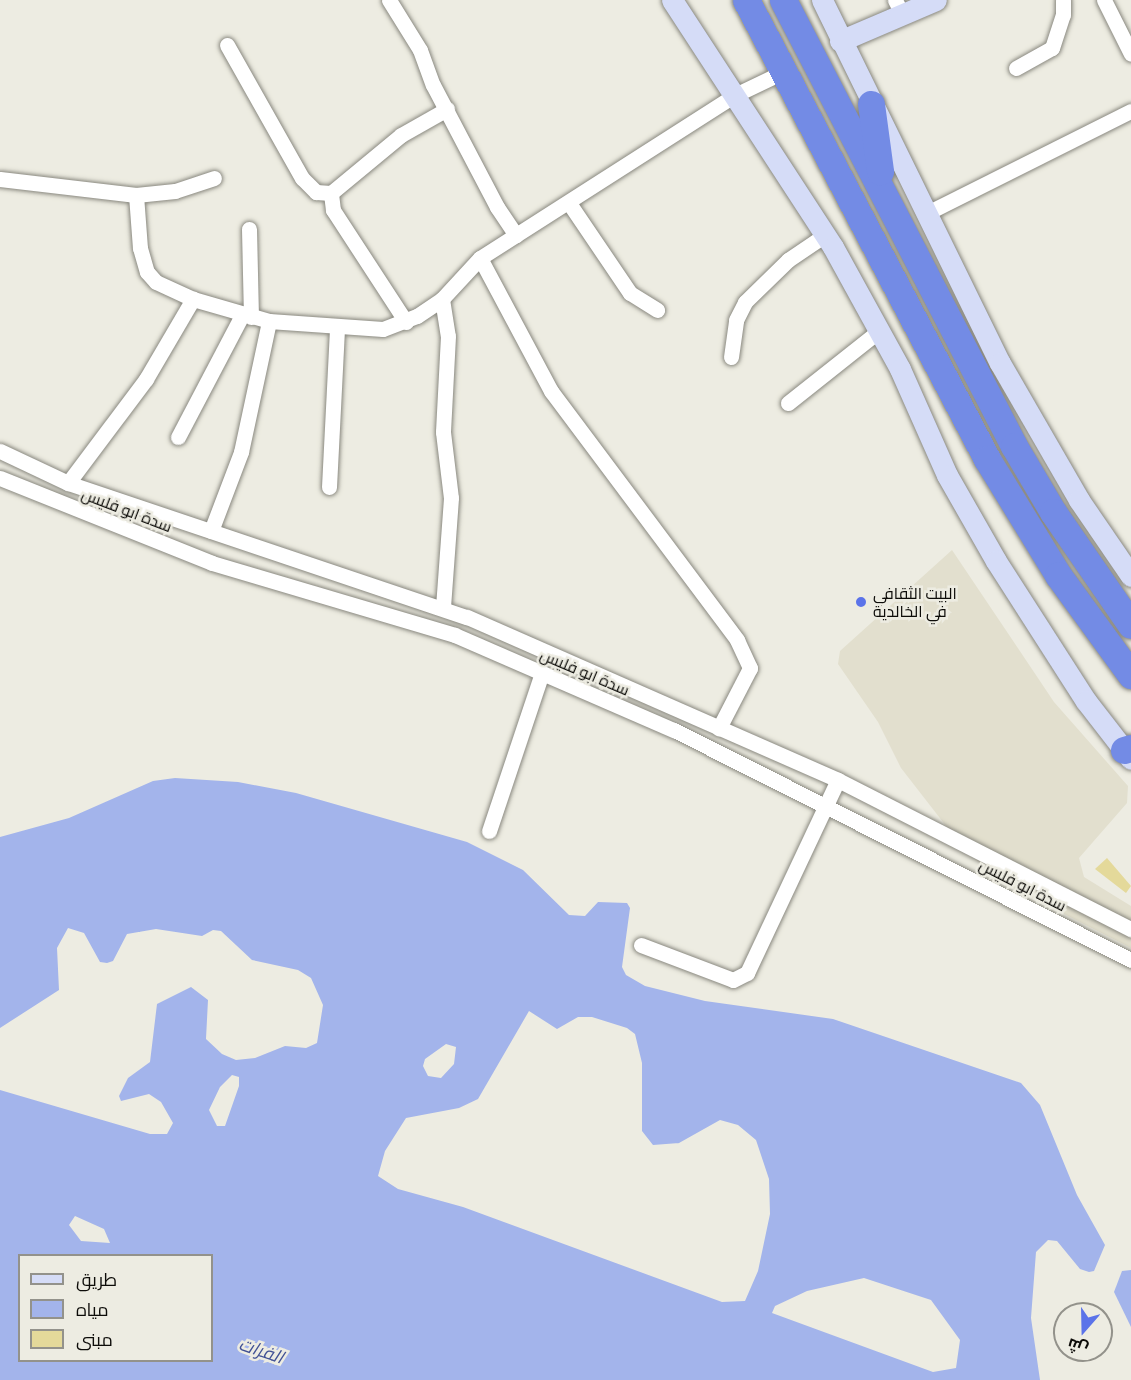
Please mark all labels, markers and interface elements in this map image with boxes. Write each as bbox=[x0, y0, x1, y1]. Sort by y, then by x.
street label: سدة ابو فليس bbox=[79, 484, 175, 536]
place label: البيت الثقافي في الخالدية bbox=[873, 583, 957, 621]
marker: البيت الثقافي في الخالدية bbox=[854, 595, 868, 609]
street label: سدة ابو فليس bbox=[537, 645, 633, 699]
street label: سدة ابو فليس bbox=[976, 855, 1070, 915]
legend bbox=[18, 1254, 213, 1362]
text: طريق bbox=[76, 1263, 117, 1296]
text: مياه bbox=[76, 1293, 109, 1326]
north arrow bbox=[1053, 1302, 1113, 1362]
text: مبنى bbox=[76, 1323, 113, 1356]
text: ش bbox=[1063, 1329, 1092, 1365]
water label: الفرات bbox=[236, 1333, 286, 1369]

